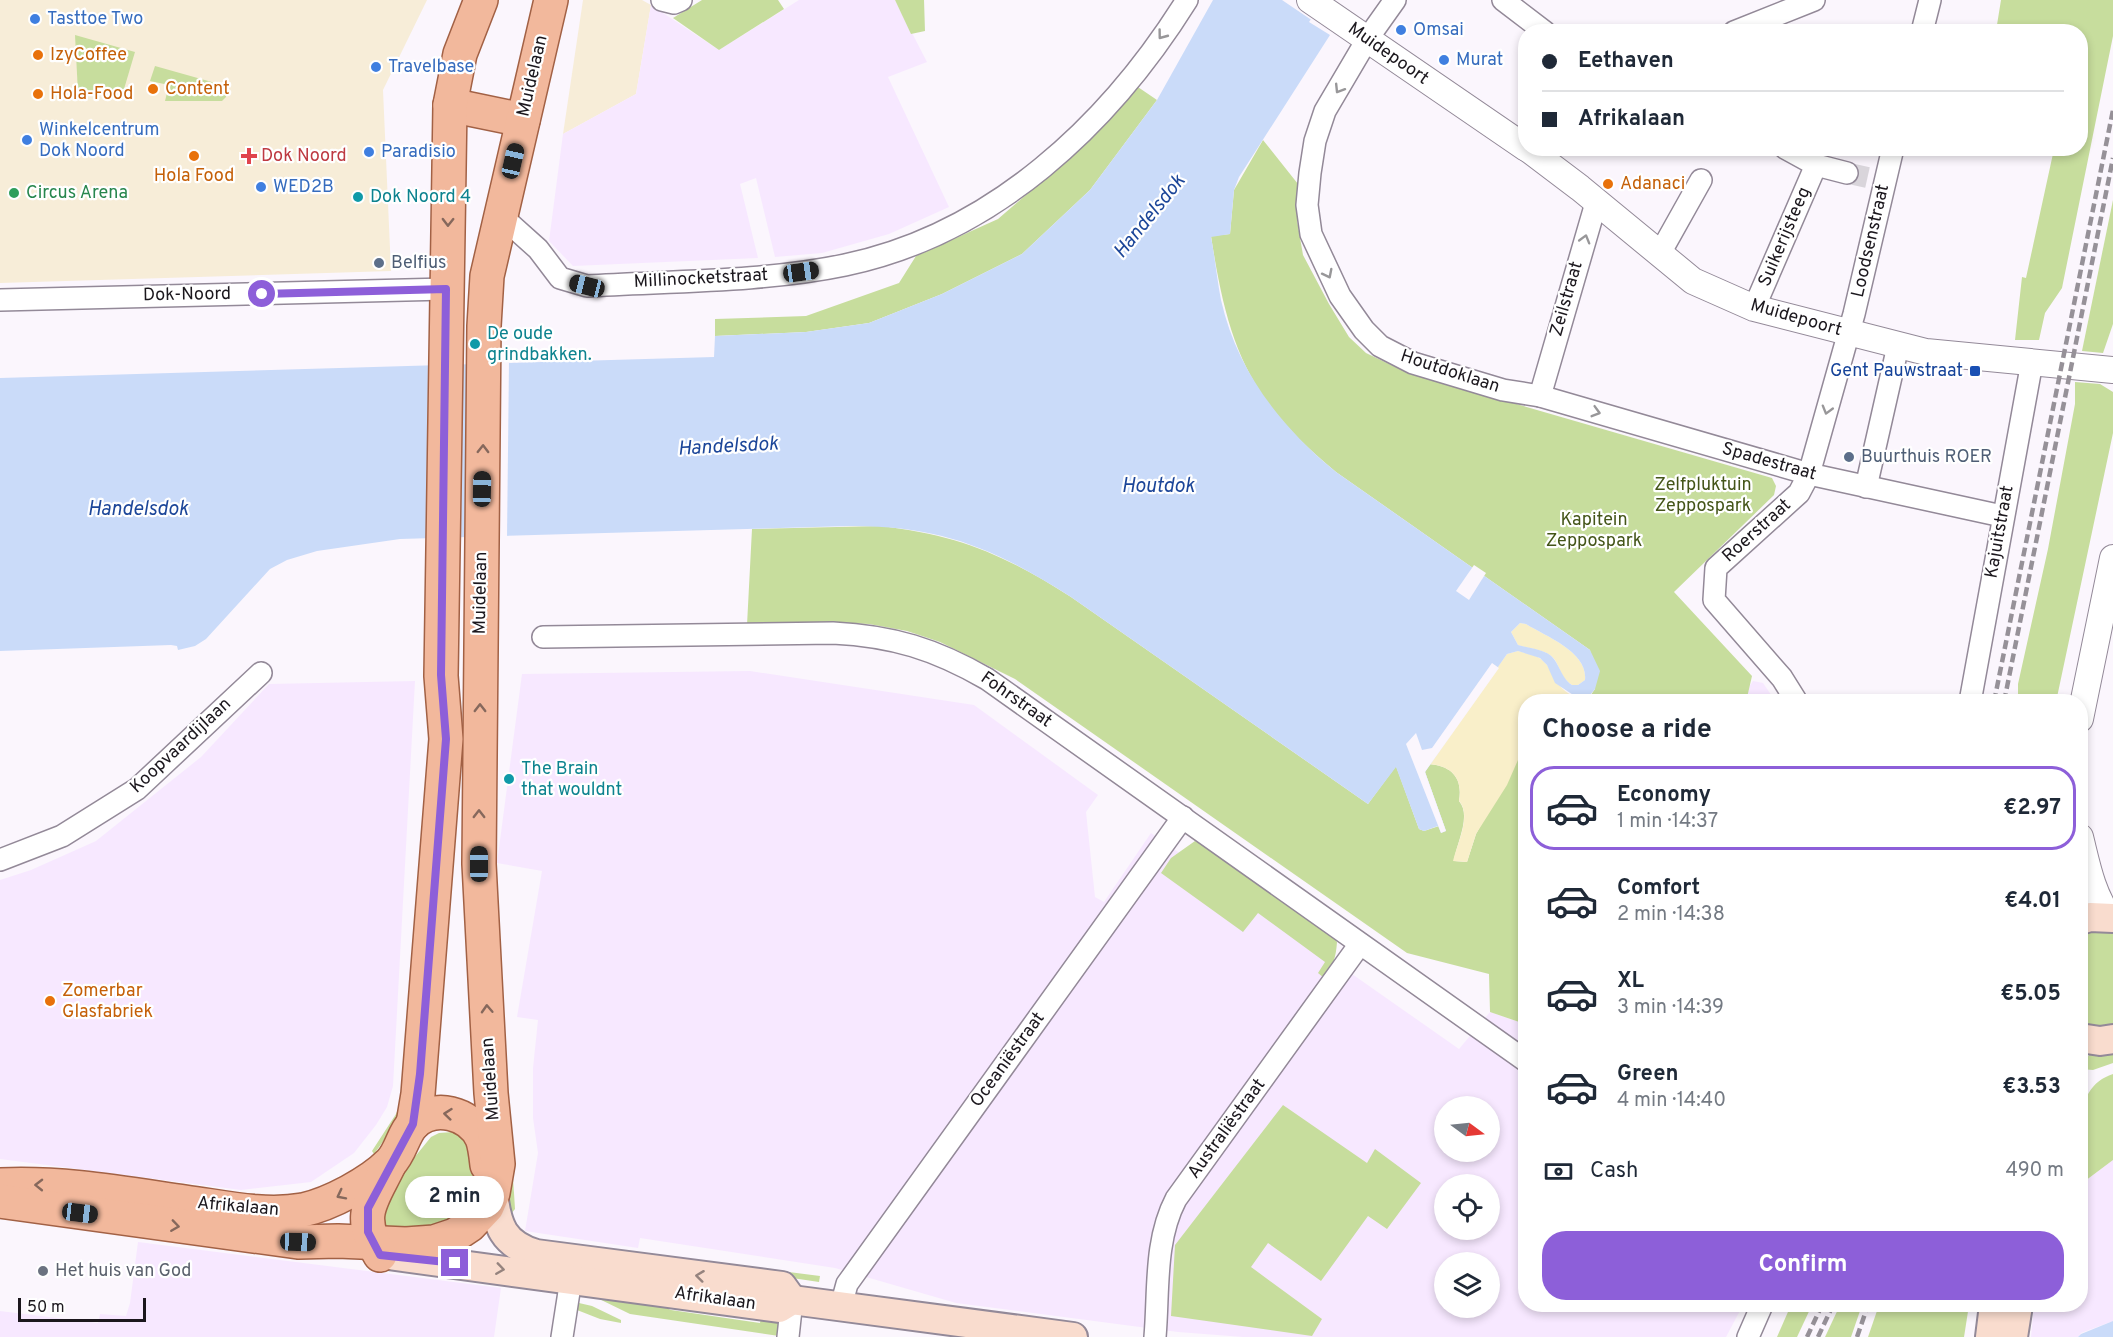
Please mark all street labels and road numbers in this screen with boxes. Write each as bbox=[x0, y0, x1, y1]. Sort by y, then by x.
street label: Muidepoort bbox=[1343, 18, 1433, 90]
street label: Muidelaan bbox=[512, 33, 554, 119]
street label: Loodsenstraat bbox=[1847, 182, 1895, 300]
street label: Suikerijsteeg bbox=[1754, 184, 1816, 290]
street label: Zeilstraat bbox=[1545, 259, 1589, 339]
street label: Millinocketstraat bbox=[633, 264, 769, 294]
street label: Dok-Noord bbox=[143, 283, 231, 307]
street label: Muidepoort bbox=[1748, 294, 1844, 342]
street label: Houtdoklaan bbox=[1397, 345, 1503, 399]
street label: Spadestraat bbox=[1719, 438, 1819, 486]
street label: Kajuitstraat bbox=[1981, 484, 2019, 580]
street label: Roerstraat bbox=[1718, 494, 1796, 568]
street label: Muidelaan bbox=[469, 551, 493, 635]
street label: Fohrstraat bbox=[976, 667, 1056, 733]
street label: Koopvaardijlaan bbox=[125, 693, 237, 799]
street label: Oceaniëstraat bbox=[966, 1008, 1050, 1112]
street label: Muidelaan bbox=[477, 1037, 505, 1121]
street label: Australiëstraat bbox=[1183, 1074, 1271, 1184]
street label: Afrikalaan bbox=[196, 1192, 280, 1222]
street label: Afrikalaan bbox=[673, 1282, 757, 1316]

